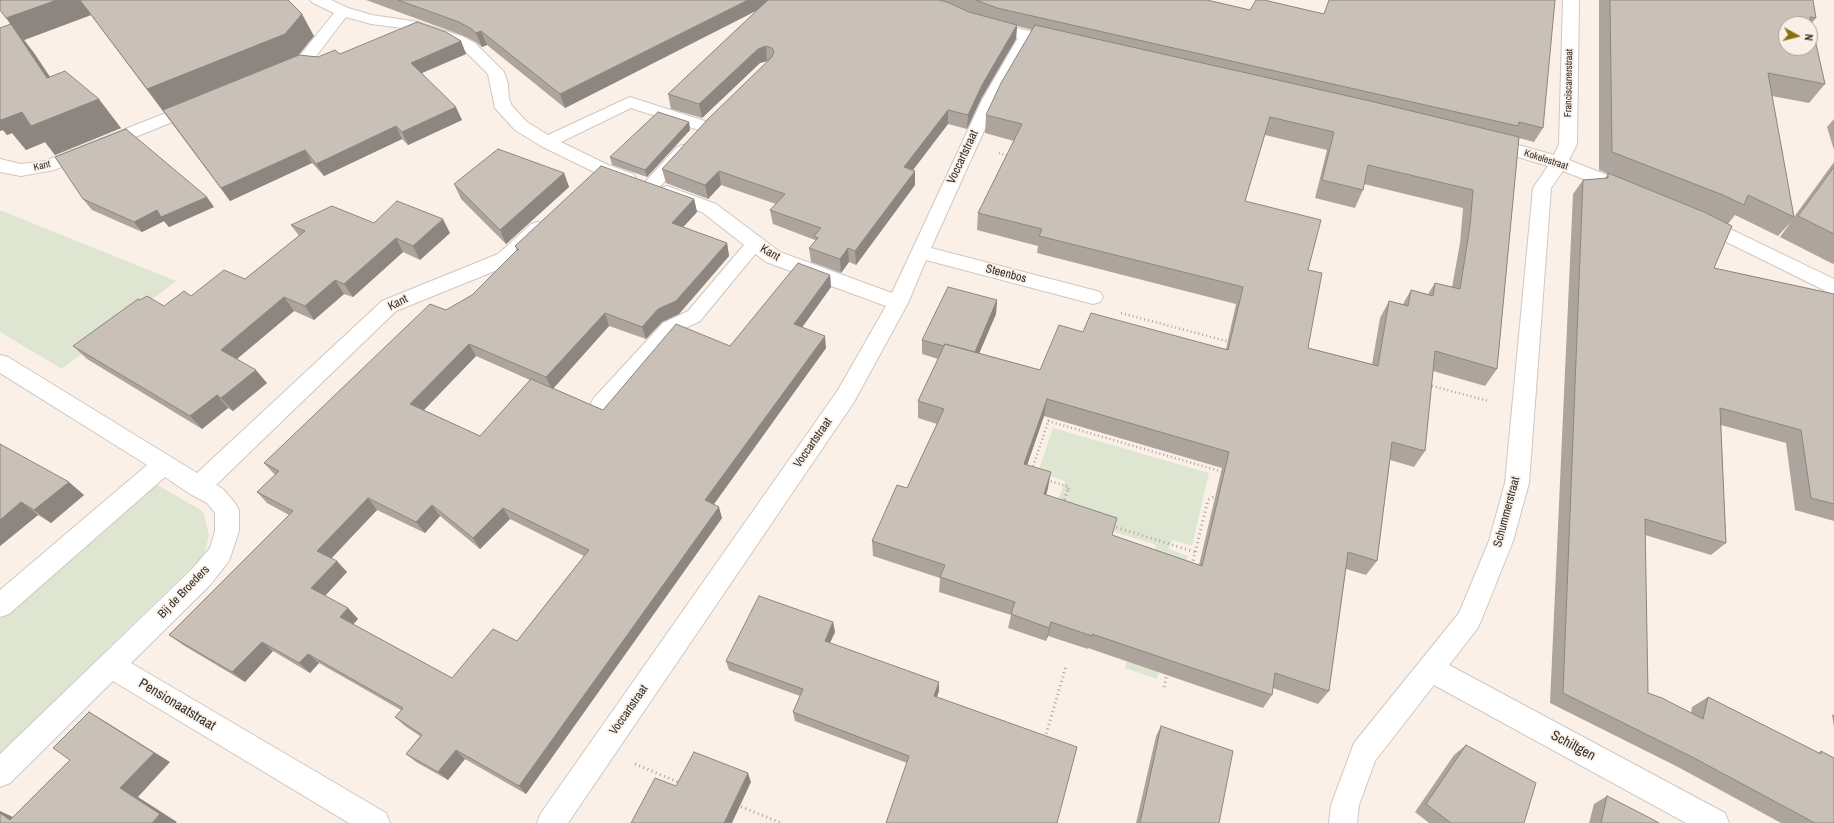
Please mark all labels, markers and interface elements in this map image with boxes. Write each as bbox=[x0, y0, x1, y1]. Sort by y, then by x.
north arrow bbox=[1778, 16, 1818, 56]
text: N bbox=[1802, 33, 1816, 41]
street label: Franciscanerstraat bbox=[1562, 49, 1576, 117]
street label: Voccartstraat bbox=[944, 128, 982, 186]
street label: Kokelestraat bbox=[1522, 147, 1570, 173]
street label: Kant bbox=[33, 158, 51, 174]
street label: Kant bbox=[758, 242, 782, 264]
street label: Steenbos bbox=[984, 262, 1028, 286]
street label: Kant bbox=[386, 292, 410, 314]
street label: Voccartstraat bbox=[791, 415, 835, 471]
street label: Schummerstraat bbox=[1491, 475, 1523, 549]
street label: Bij de Broeders bbox=[155, 563, 213, 621]
street label: Pensionaatstraat bbox=[135, 675, 219, 735]
street label: Voccartstraat bbox=[607, 682, 651, 738]
street label: Schiltgen bbox=[1548, 727, 1598, 765]

